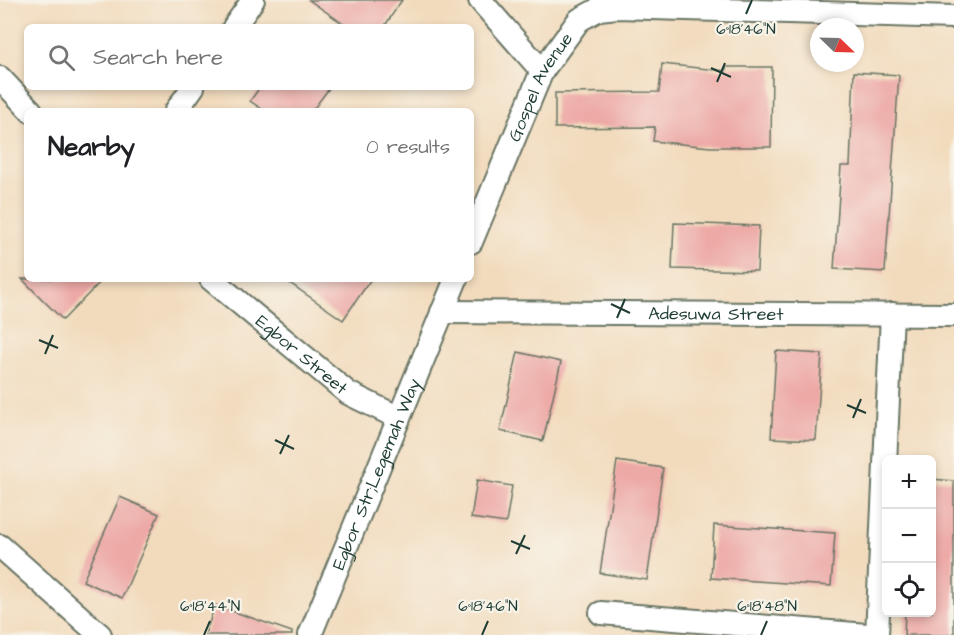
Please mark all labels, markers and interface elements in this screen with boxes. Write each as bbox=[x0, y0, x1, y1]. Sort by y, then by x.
north arrow bbox=[810, 18, 864, 72]
text: 6°18'46"N bbox=[716, 19, 776, 40]
search box bbox=[24, 24, 474, 90]
street label: Gospel Avenue bbox=[502, 27, 579, 145]
icon: search bbox=[45, 41, 78, 74]
text: Search here bbox=[93, 42, 223, 73]
text: Nearby bbox=[48, 129, 135, 165]
text: 0 results bbox=[366, 133, 450, 161]
street label: Adesuwa Street bbox=[648, 301, 784, 327]
street label: Egbor Street bbox=[250, 309, 353, 401]
street label: Egbor Str;Legemah Way bbox=[326, 375, 428, 574]
map controls bbox=[882, 455, 936, 617]
button: + bbox=[882, 455, 936, 509]
button: − bbox=[882, 509, 936, 563]
button: locate bbox=[882, 563, 936, 617]
text: 6°18'44"N bbox=[180, 596, 240, 617]
text: 6°18'46"N bbox=[458, 596, 518, 617]
text: 6°18'48"N bbox=[737, 596, 797, 617]

